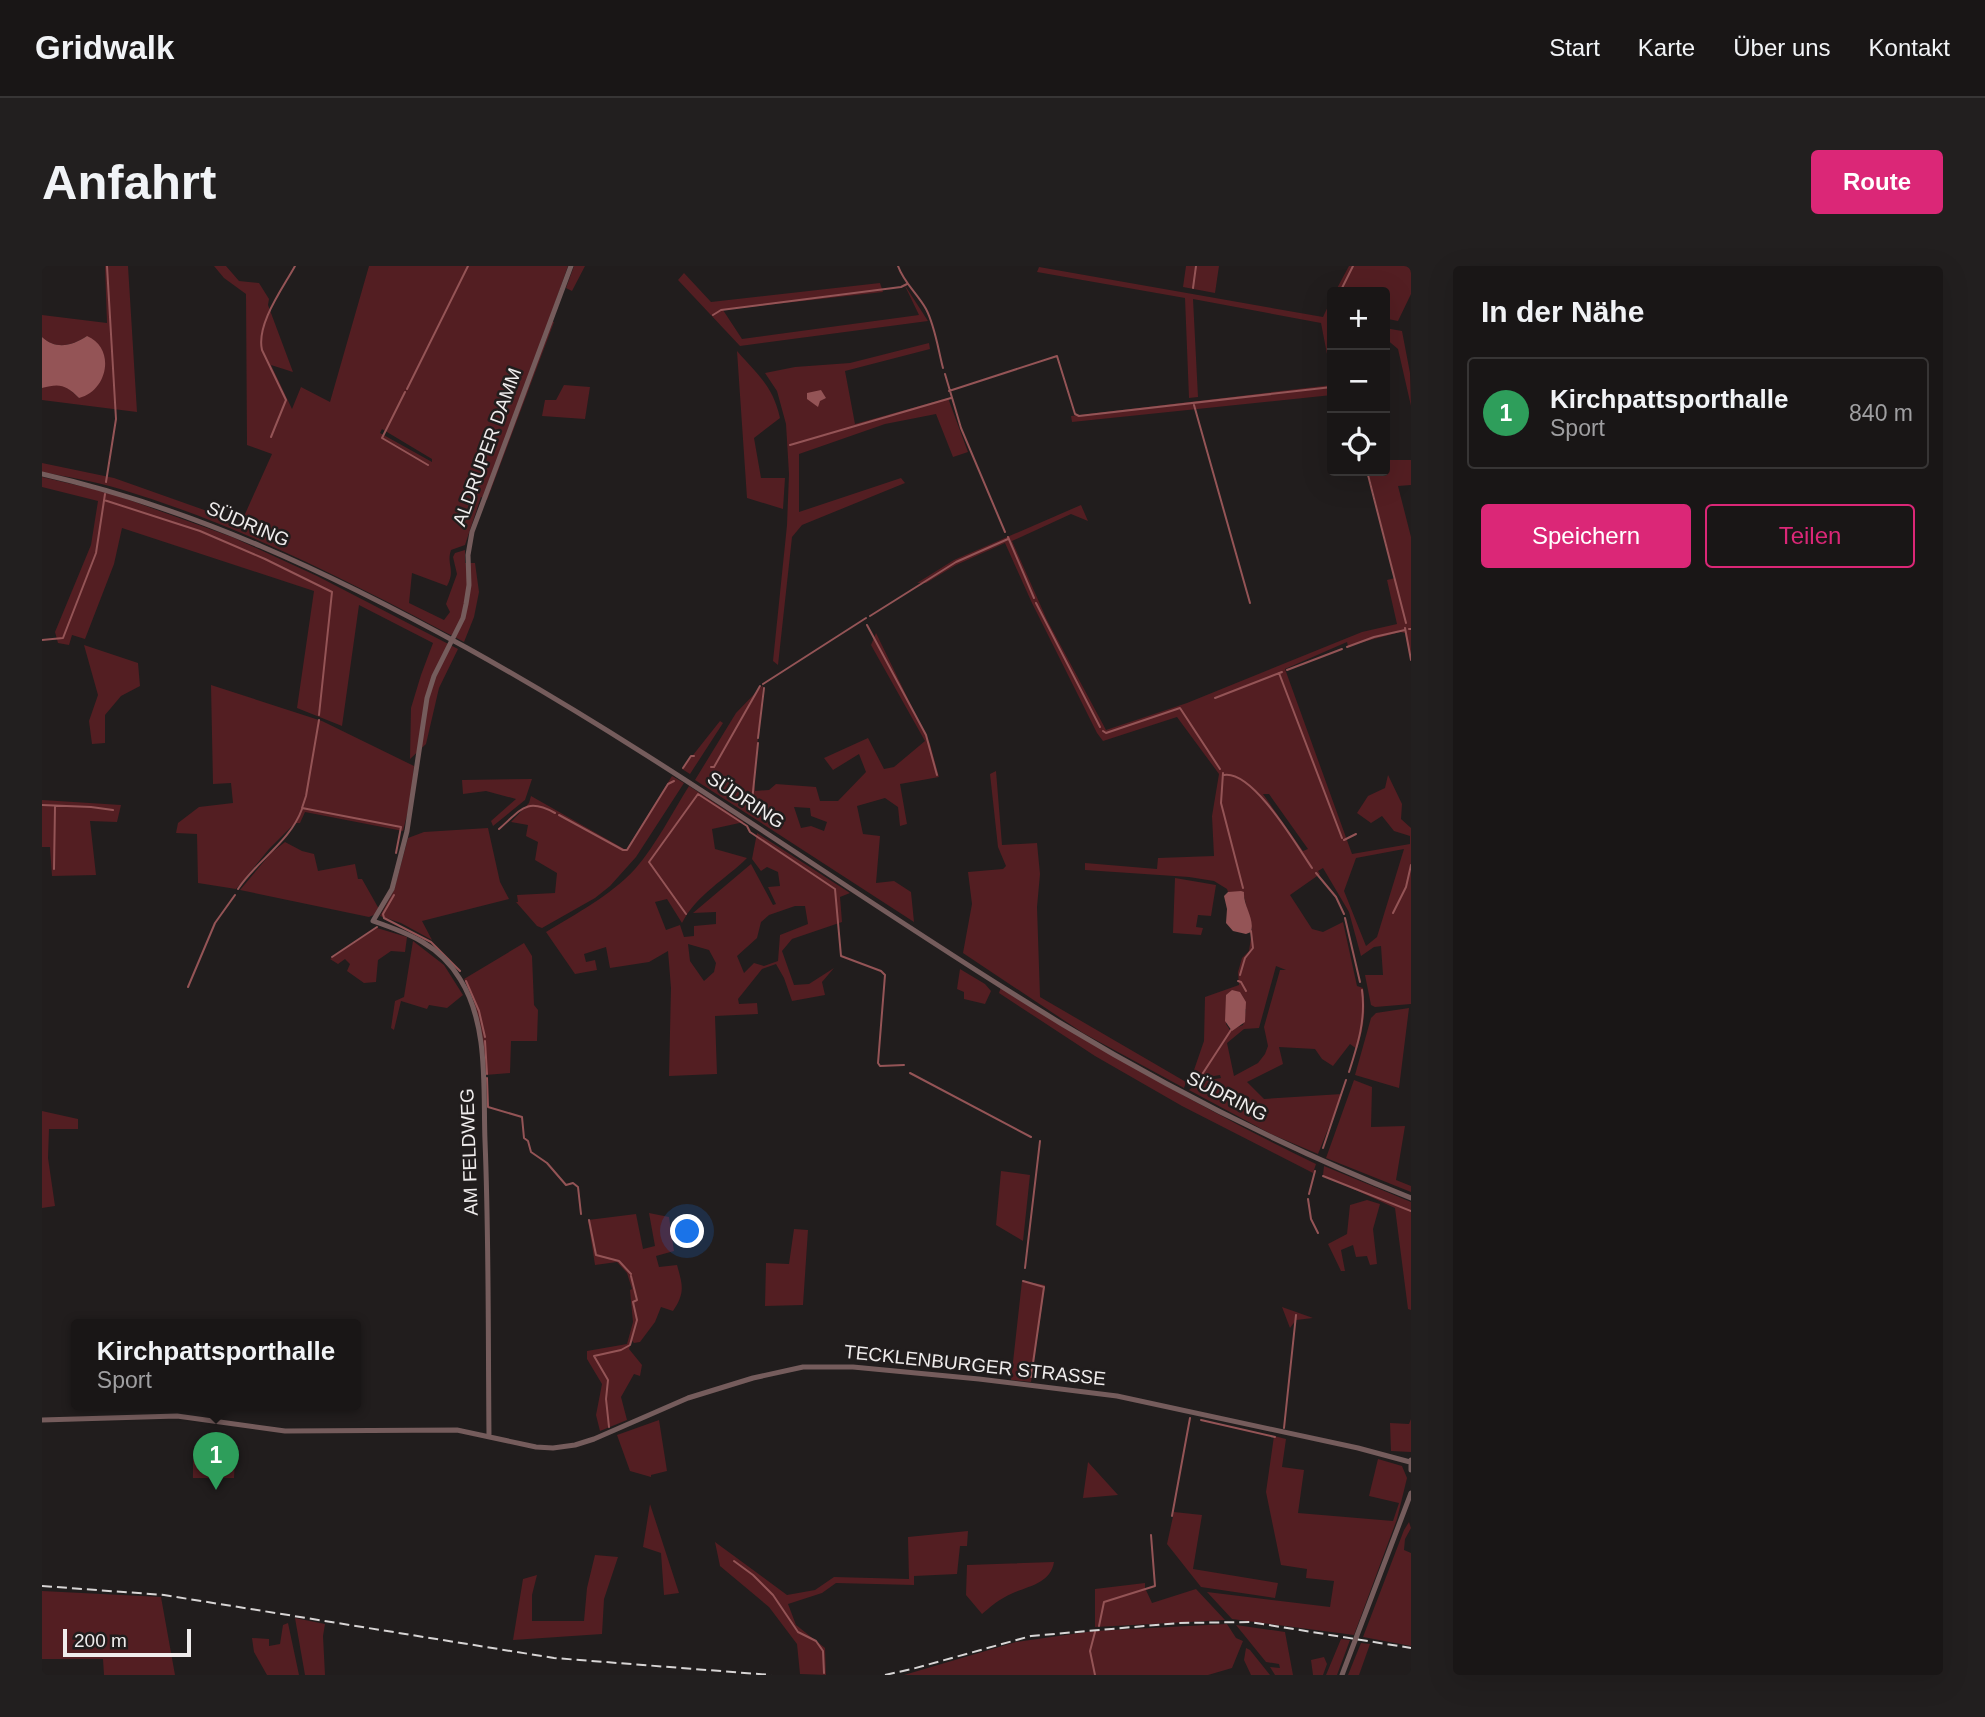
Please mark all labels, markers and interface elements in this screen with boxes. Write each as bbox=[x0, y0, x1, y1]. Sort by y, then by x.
text: Gridwalk bbox=[35, 29, 174, 66]
text: Start bbox=[1549, 34, 1600, 61]
text: Karte bbox=[1638, 34, 1695, 61]
text: Über uns bbox=[1733, 34, 1831, 61]
text: Kontakt bbox=[1869, 34, 1950, 61]
button: Route bbox=[1811, 150, 1943, 214]
text: Anfahrt bbox=[42, 155, 216, 209]
map controls bbox=[1327, 287, 1390, 476]
button: + bbox=[1327, 287, 1390, 350]
text: In der Nähe bbox=[1481, 295, 1644, 328]
button: − bbox=[1327, 350, 1390, 413]
street label: ALDRUPER DAMM bbox=[449, 365, 525, 529]
text: Kirchpattsporthalle bbox=[1550, 384, 1788, 414]
text: 1 bbox=[1500, 400, 1512, 426]
text: 840 m bbox=[1849, 400, 1913, 426]
button: locate bbox=[1327, 413, 1390, 476]
text: Sport bbox=[1550, 415, 1605, 441]
street label: SÜDRING bbox=[204, 497, 292, 551]
button: Speichern bbox=[1481, 504, 1691, 568]
button: Teilen bbox=[1705, 504, 1915, 568]
street label: SÜDRING bbox=[704, 767, 788, 833]
street label: SÜDRING bbox=[1183, 1067, 1271, 1125]
street label: AM FELDWEG bbox=[456, 1088, 482, 1216]
your location bbox=[670, 1214, 704, 1248]
popup bbox=[71, 1319, 361, 1410]
text: Kirchpattsporthalle bbox=[97, 1336, 335, 1366]
street label: TECKLENBURGER STRASSE bbox=[843, 1341, 1107, 1389]
text: Sport bbox=[97, 1367, 152, 1393]
pin: 1 bbox=[193, 1432, 239, 1490]
scale bar bbox=[63, 1626, 191, 1658]
text: 200 m bbox=[74, 1630, 127, 1651]

